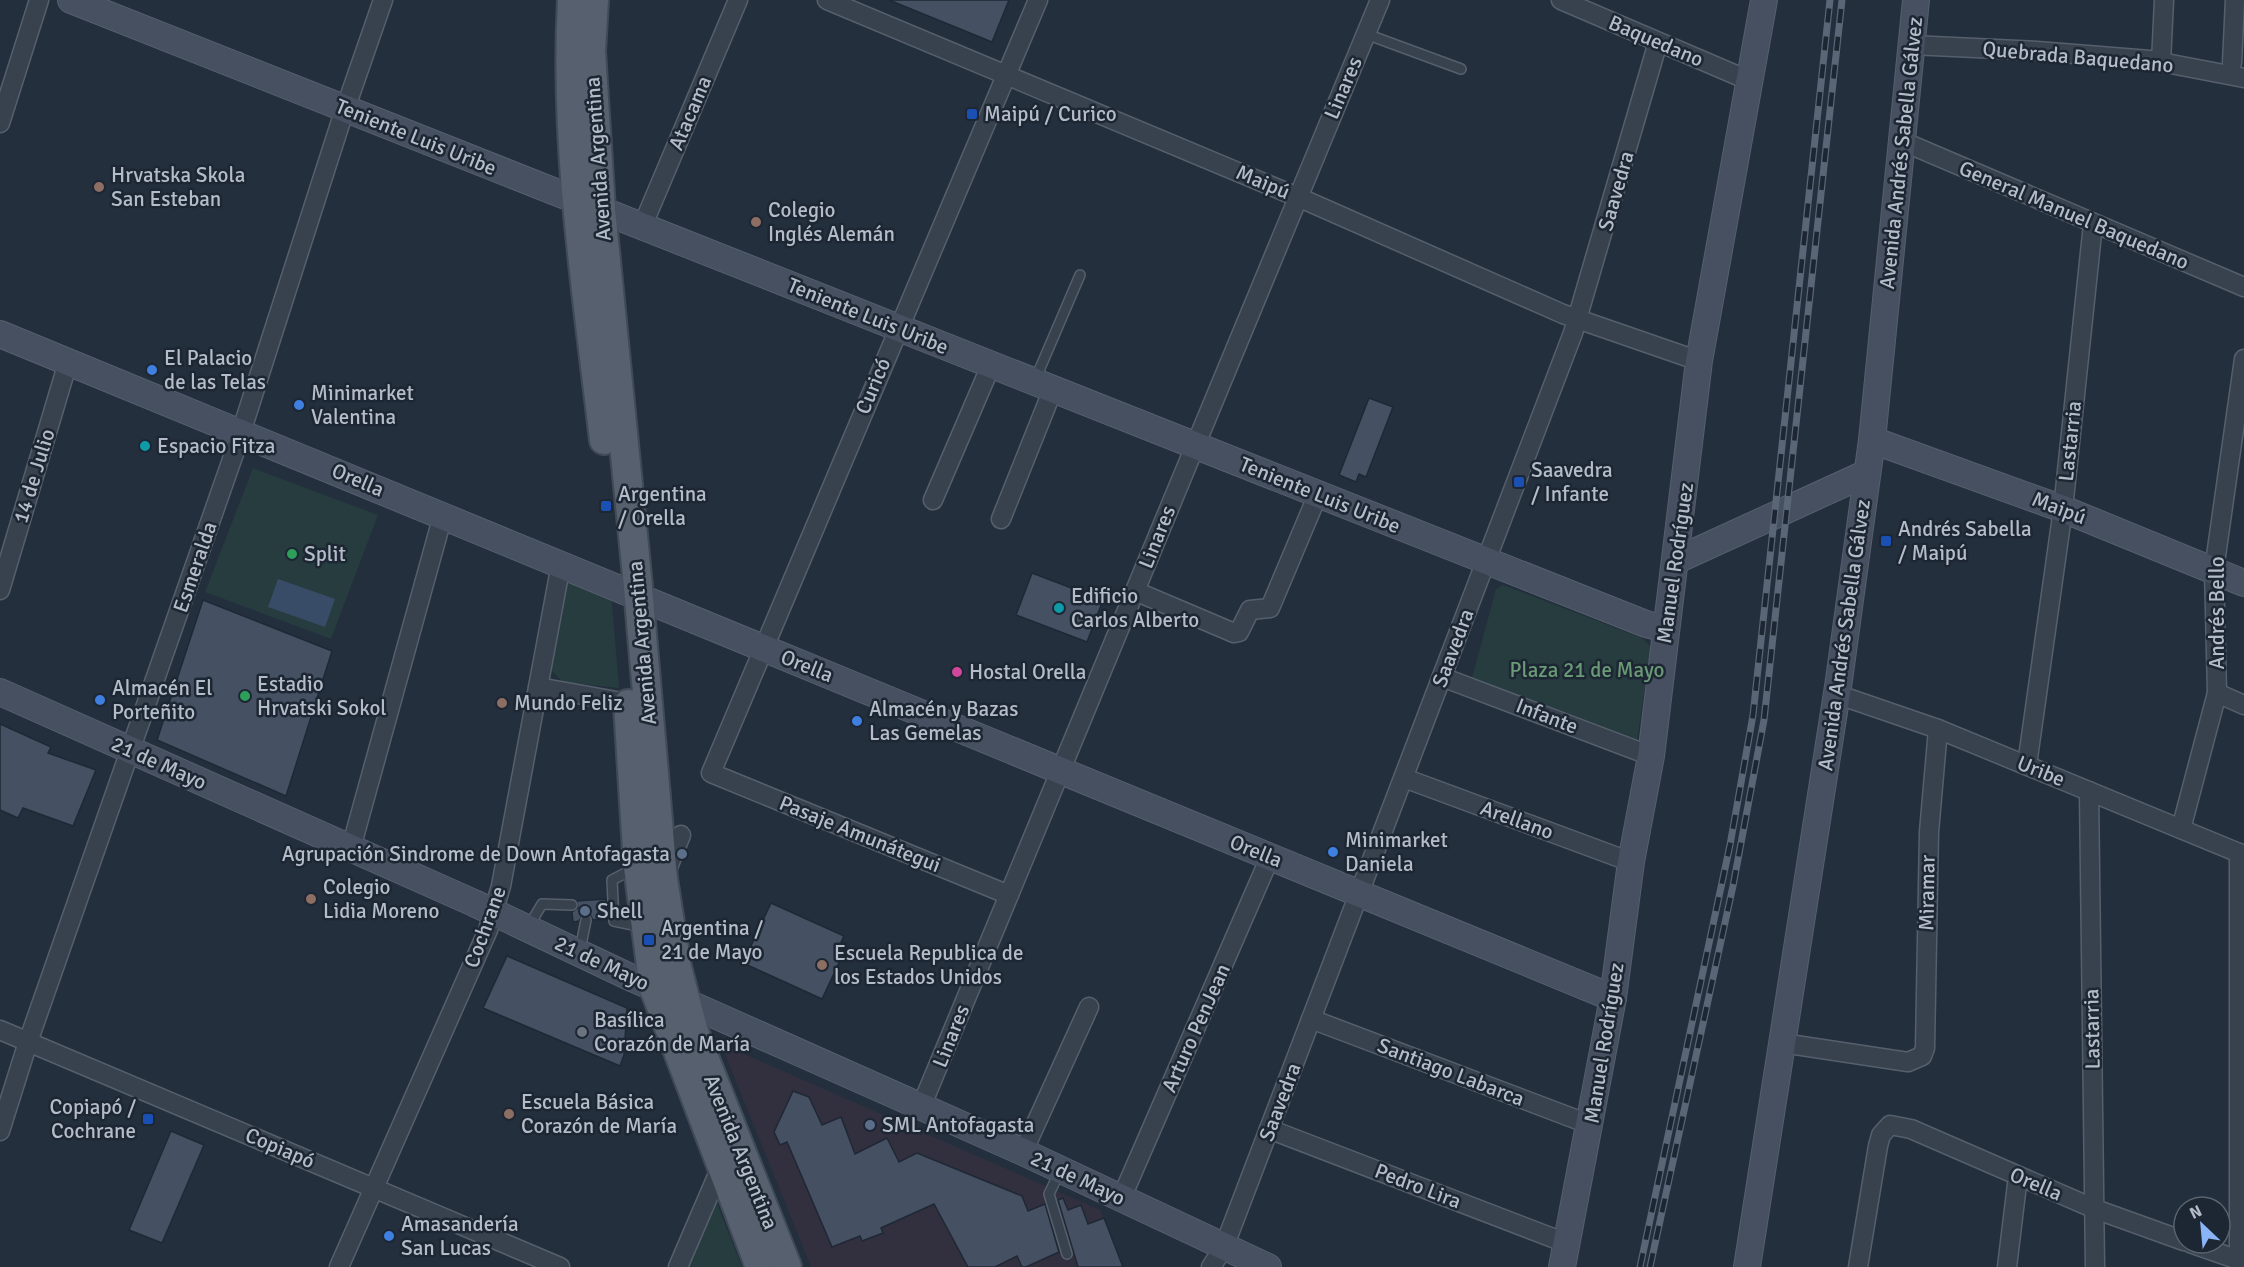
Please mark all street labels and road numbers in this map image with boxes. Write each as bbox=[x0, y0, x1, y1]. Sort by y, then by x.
street label: Baquedano bbox=[1605, 9, 1707, 73]
street label: Avenida Andrés Sabella Gálvez bbox=[1874, 16, 1928, 290]
street label: Quebrada Baquedano bbox=[1981, 36, 2175, 78]
street label: Linares bbox=[1318, 53, 1368, 123]
street label: Atacama bbox=[663, 72, 717, 154]
street label: Avenida Argentina bbox=[579, 76, 617, 242]
street label: Teniente Luis Uribe bbox=[332, 93, 500, 181]
street label: Saavedra bbox=[1592, 148, 1640, 234]
street label: General Manuel Baquedano bbox=[1955, 155, 2193, 275]
street label: Maipú bbox=[1232, 159, 1294, 205]
street label: Teniente Luis Uribe bbox=[784, 272, 952, 360]
street label: Curicó bbox=[850, 354, 896, 418]
street label: Lastarria bbox=[2053, 399, 2087, 483]
street label: 14 de Julio bbox=[7, 426, 61, 526]
street label: Teniente Luis Uribe bbox=[1236, 451, 1404, 539]
street label: Orella bbox=[328, 457, 388, 503]
street label: Manuel Rodríguez bbox=[1651, 481, 1699, 645]
street label: Maipú bbox=[2028, 486, 2090, 530]
street label: Avenida Andrés Sabella Gálvez bbox=[1812, 498, 1876, 772]
street label: Linares bbox=[1133, 502, 1181, 572]
street label: Esmeralda bbox=[167, 518, 223, 616]
street label: Andrés Bello bbox=[2204, 556, 2230, 670]
street label: Avenida Argentina bbox=[622, 560, 662, 726]
street label: Saavedra bbox=[1426, 605, 1480, 691]
street label: Orella bbox=[777, 644, 837, 688]
street label: Infante bbox=[1512, 692, 1582, 740]
street label: 21 de Mayo bbox=[107, 731, 211, 795]
street label: Uribe bbox=[2013, 750, 2069, 792]
street label: Pasaje Amunátegui bbox=[776, 790, 944, 878]
street label: Arellano bbox=[1477, 795, 1557, 845]
street label: Orella bbox=[1226, 829, 1286, 873]
street label: Miramar bbox=[1913, 855, 1941, 931]
street label: Cochrane bbox=[458, 883, 512, 971]
street label: 21 de Mayo bbox=[551, 930, 653, 996]
street label: Arturo PenJean bbox=[1156, 960, 1236, 1096]
street label: Manuel Rodríguez bbox=[1578, 961, 1630, 1125]
street label: Lastarria bbox=[2078, 988, 2106, 1070]
street label: Linares bbox=[927, 1001, 975, 1071]
street label: Santiago Labarca bbox=[1374, 1032, 1528, 1112]
street label: Saavedra bbox=[1253, 1059, 1307, 1145]
street label: Avenida Argentina bbox=[698, 1071, 784, 1233]
street label: Copiapó bbox=[241, 1122, 319, 1174]
street label: 21 de Mayo bbox=[1027, 1145, 1129, 1211]
street label: Pedro Lira bbox=[1371, 1158, 1465, 1214]
street label: Orella bbox=[2006, 1161, 2066, 1207]

